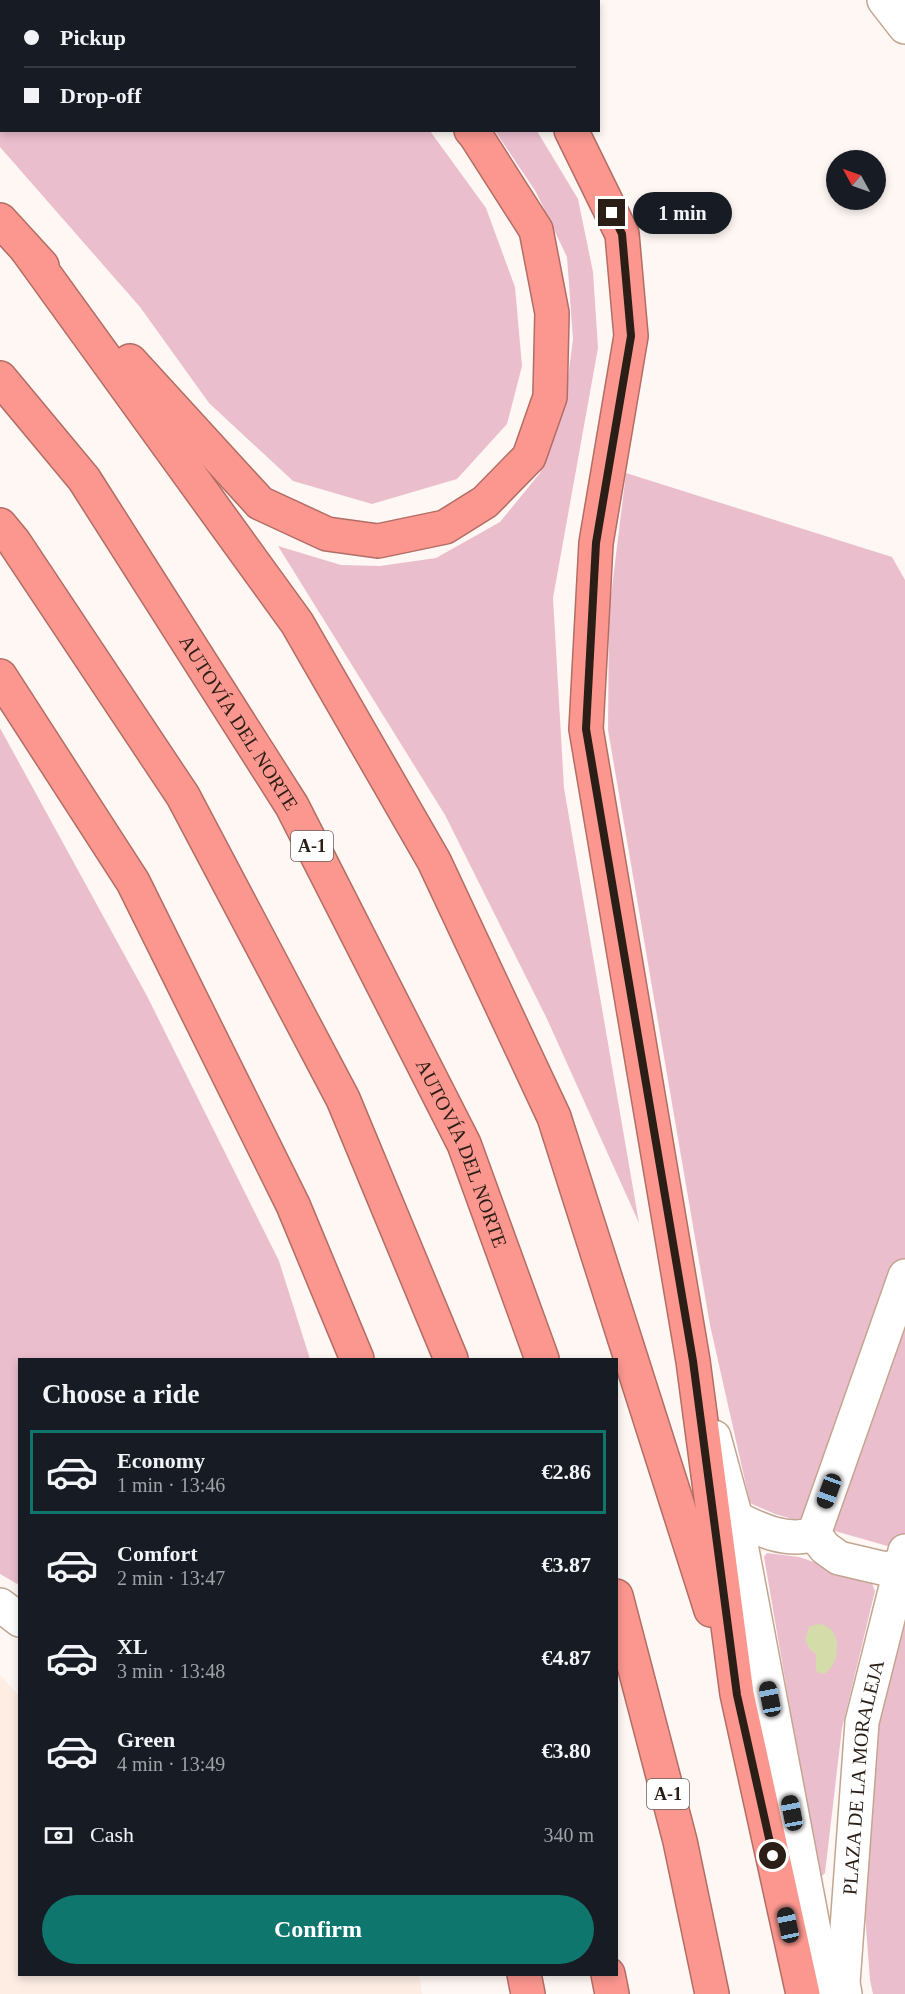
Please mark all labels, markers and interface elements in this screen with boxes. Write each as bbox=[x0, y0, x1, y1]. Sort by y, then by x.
text: Pickup bbox=[60, 25, 126, 50]
text: Drop-off bbox=[60, 83, 141, 108]
north arrow bbox=[826, 150, 886, 210]
map controls bbox=[826, 150, 886, 210]
callout: 1 min bbox=[633, 192, 732, 234]
route end bbox=[598, 199, 625, 226]
text: 1 min bbox=[658, 202, 707, 224]
street label: AUTOVÍA DEL NORTE bbox=[175, 631, 303, 814]
road number: A-1 bbox=[291, 831, 333, 861]
street label: AUTOVÍA DEL NORTE bbox=[412, 1055, 512, 1251]
text: Choose a ride bbox=[42, 1379, 200, 1409]
icon: car bbox=[45, 1445, 99, 1499]
text: Economy bbox=[117, 1448, 205, 1473]
text: €2.86 bbox=[542, 1459, 591, 1484]
car bbox=[814, 1471, 844, 1511]
text: 1 min · 13:46 bbox=[117, 1474, 225, 1496]
icon: car bbox=[45, 1538, 99, 1592]
text: Comfort bbox=[117, 1541, 198, 1566]
text: €3.87 bbox=[542, 1552, 591, 1577]
text: 2 min · 13:47 bbox=[117, 1567, 225, 1589]
icon: car bbox=[45, 1631, 99, 1685]
text: XL bbox=[117, 1634, 148, 1659]
text: €4.87 bbox=[542, 1645, 591, 1670]
street label: PLAZA DE LA MORALEJA bbox=[838, 1657, 888, 1896]
text: 3 min · 13:48 bbox=[117, 1660, 225, 1682]
car bbox=[758, 1680, 782, 1718]
icon: car bbox=[45, 1724, 99, 1778]
text: Green bbox=[117, 1727, 175, 1752]
text: €3.80 bbox=[542, 1738, 591, 1763]
text: 4 min · 13:49 bbox=[117, 1753, 225, 1775]
road number: A-1 bbox=[647, 1779, 689, 1809]
car bbox=[780, 1794, 804, 1832]
icon: cash bbox=[42, 1819, 75, 1852]
text: Cash bbox=[90, 1822, 134, 1847]
text: 340 m bbox=[543, 1824, 594, 1846]
route start bbox=[759, 1842, 786, 1869]
button: Confirm bbox=[42, 1895, 594, 1964]
car bbox=[775, 1906, 801, 1944]

